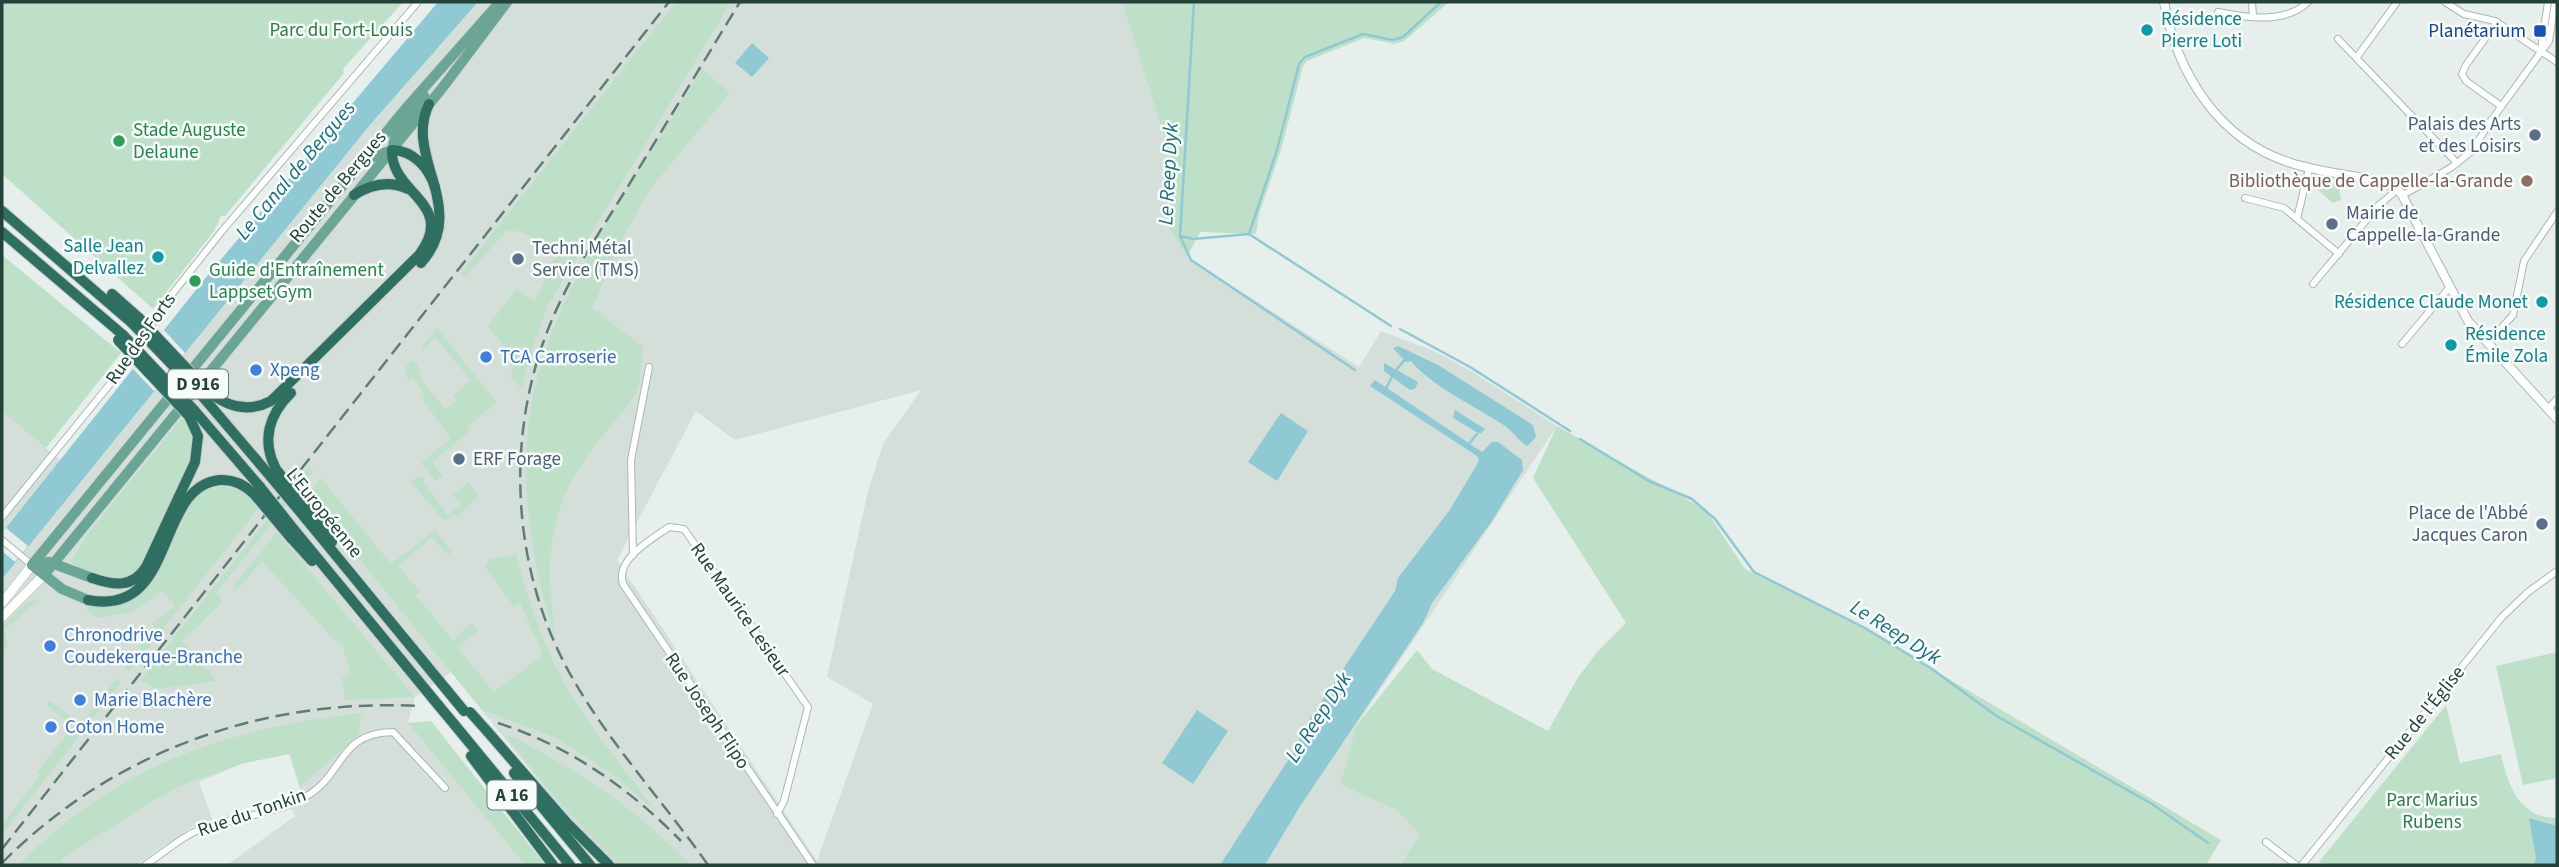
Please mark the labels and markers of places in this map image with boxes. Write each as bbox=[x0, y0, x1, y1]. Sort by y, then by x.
place label: Résidence Pierre Loti bbox=[2161, 6, 2242, 55]
place label: Planétarium bbox=[2428, 18, 2526, 45]
marker: Résidence Pierre Loti bbox=[2139, 22, 2155, 38]
marker: Planétarium bbox=[2532, 23, 2548, 39]
place label: Palais des Arts et des Loisirs bbox=[2408, 111, 2521, 160]
place label: Stade Auguste Delaune bbox=[133, 117, 246, 166]
marker: Palais des Arts et des Loisirs bbox=[2527, 127, 2543, 143]
marker: Stade Auguste Delaune bbox=[111, 133, 127, 149]
place label: Bibliothèque de Cappelle-la-Grande bbox=[2229, 168, 2513, 195]
marker: Bibliothèque de Cappelle-la-Grande bbox=[2519, 173, 2535, 189]
place label: Mairie de Cappelle-la-Grande bbox=[2346, 200, 2500, 249]
marker: Mairie de Cappelle-la-Grande bbox=[2324, 216, 2340, 232]
place label: Salle Jean Delvallez bbox=[63, 233, 144, 282]
place label: Techni Métal Service (TMS) bbox=[532, 235, 639, 284]
marker: Salle Jean Delvallez bbox=[150, 249, 166, 265]
marker: Techni Métal Service (TMS) bbox=[510, 251, 526, 267]
place label: Guide d'Entraînement Lappset Gym bbox=[209, 257, 384, 306]
marker: Guide d'Entraînement Lappset Gym bbox=[187, 273, 203, 289]
place label: Résidence Claude Monet bbox=[2334, 289, 2529, 316]
marker: Résidence Claude Monet bbox=[2534, 294, 2550, 310]
place label: Résidence Émile Zola bbox=[2465, 321, 2548, 370]
marker: Résidence Émile Zola bbox=[2443, 337, 2459, 353]
place label: TCA Carroserie bbox=[500, 344, 616, 371]
marker: TCA Carroserie bbox=[478, 349, 494, 365]
place label: Xpeng bbox=[270, 357, 320, 384]
marker: Xpeng bbox=[248, 362, 264, 378]
place label: ERF Forage bbox=[473, 446, 561, 473]
marker: ERF Forage bbox=[451, 451, 467, 467]
place label: Place de l'Abbé Jacques Caron bbox=[2408, 500, 2528, 549]
marker: Place de l'Abbé Jacques Caron bbox=[2534, 516, 2550, 532]
place label: Chronodrive Coudekerque-Branche bbox=[64, 622, 242, 671]
marker: Chronodrive Coudekerque-Branche bbox=[42, 638, 58, 654]
place label: Marie Blachère bbox=[94, 687, 212, 714]
marker: Marie Blachère bbox=[72, 692, 88, 708]
place label: Coton Home bbox=[65, 714, 164, 741]
marker: Coton Home bbox=[43, 719, 59, 735]

